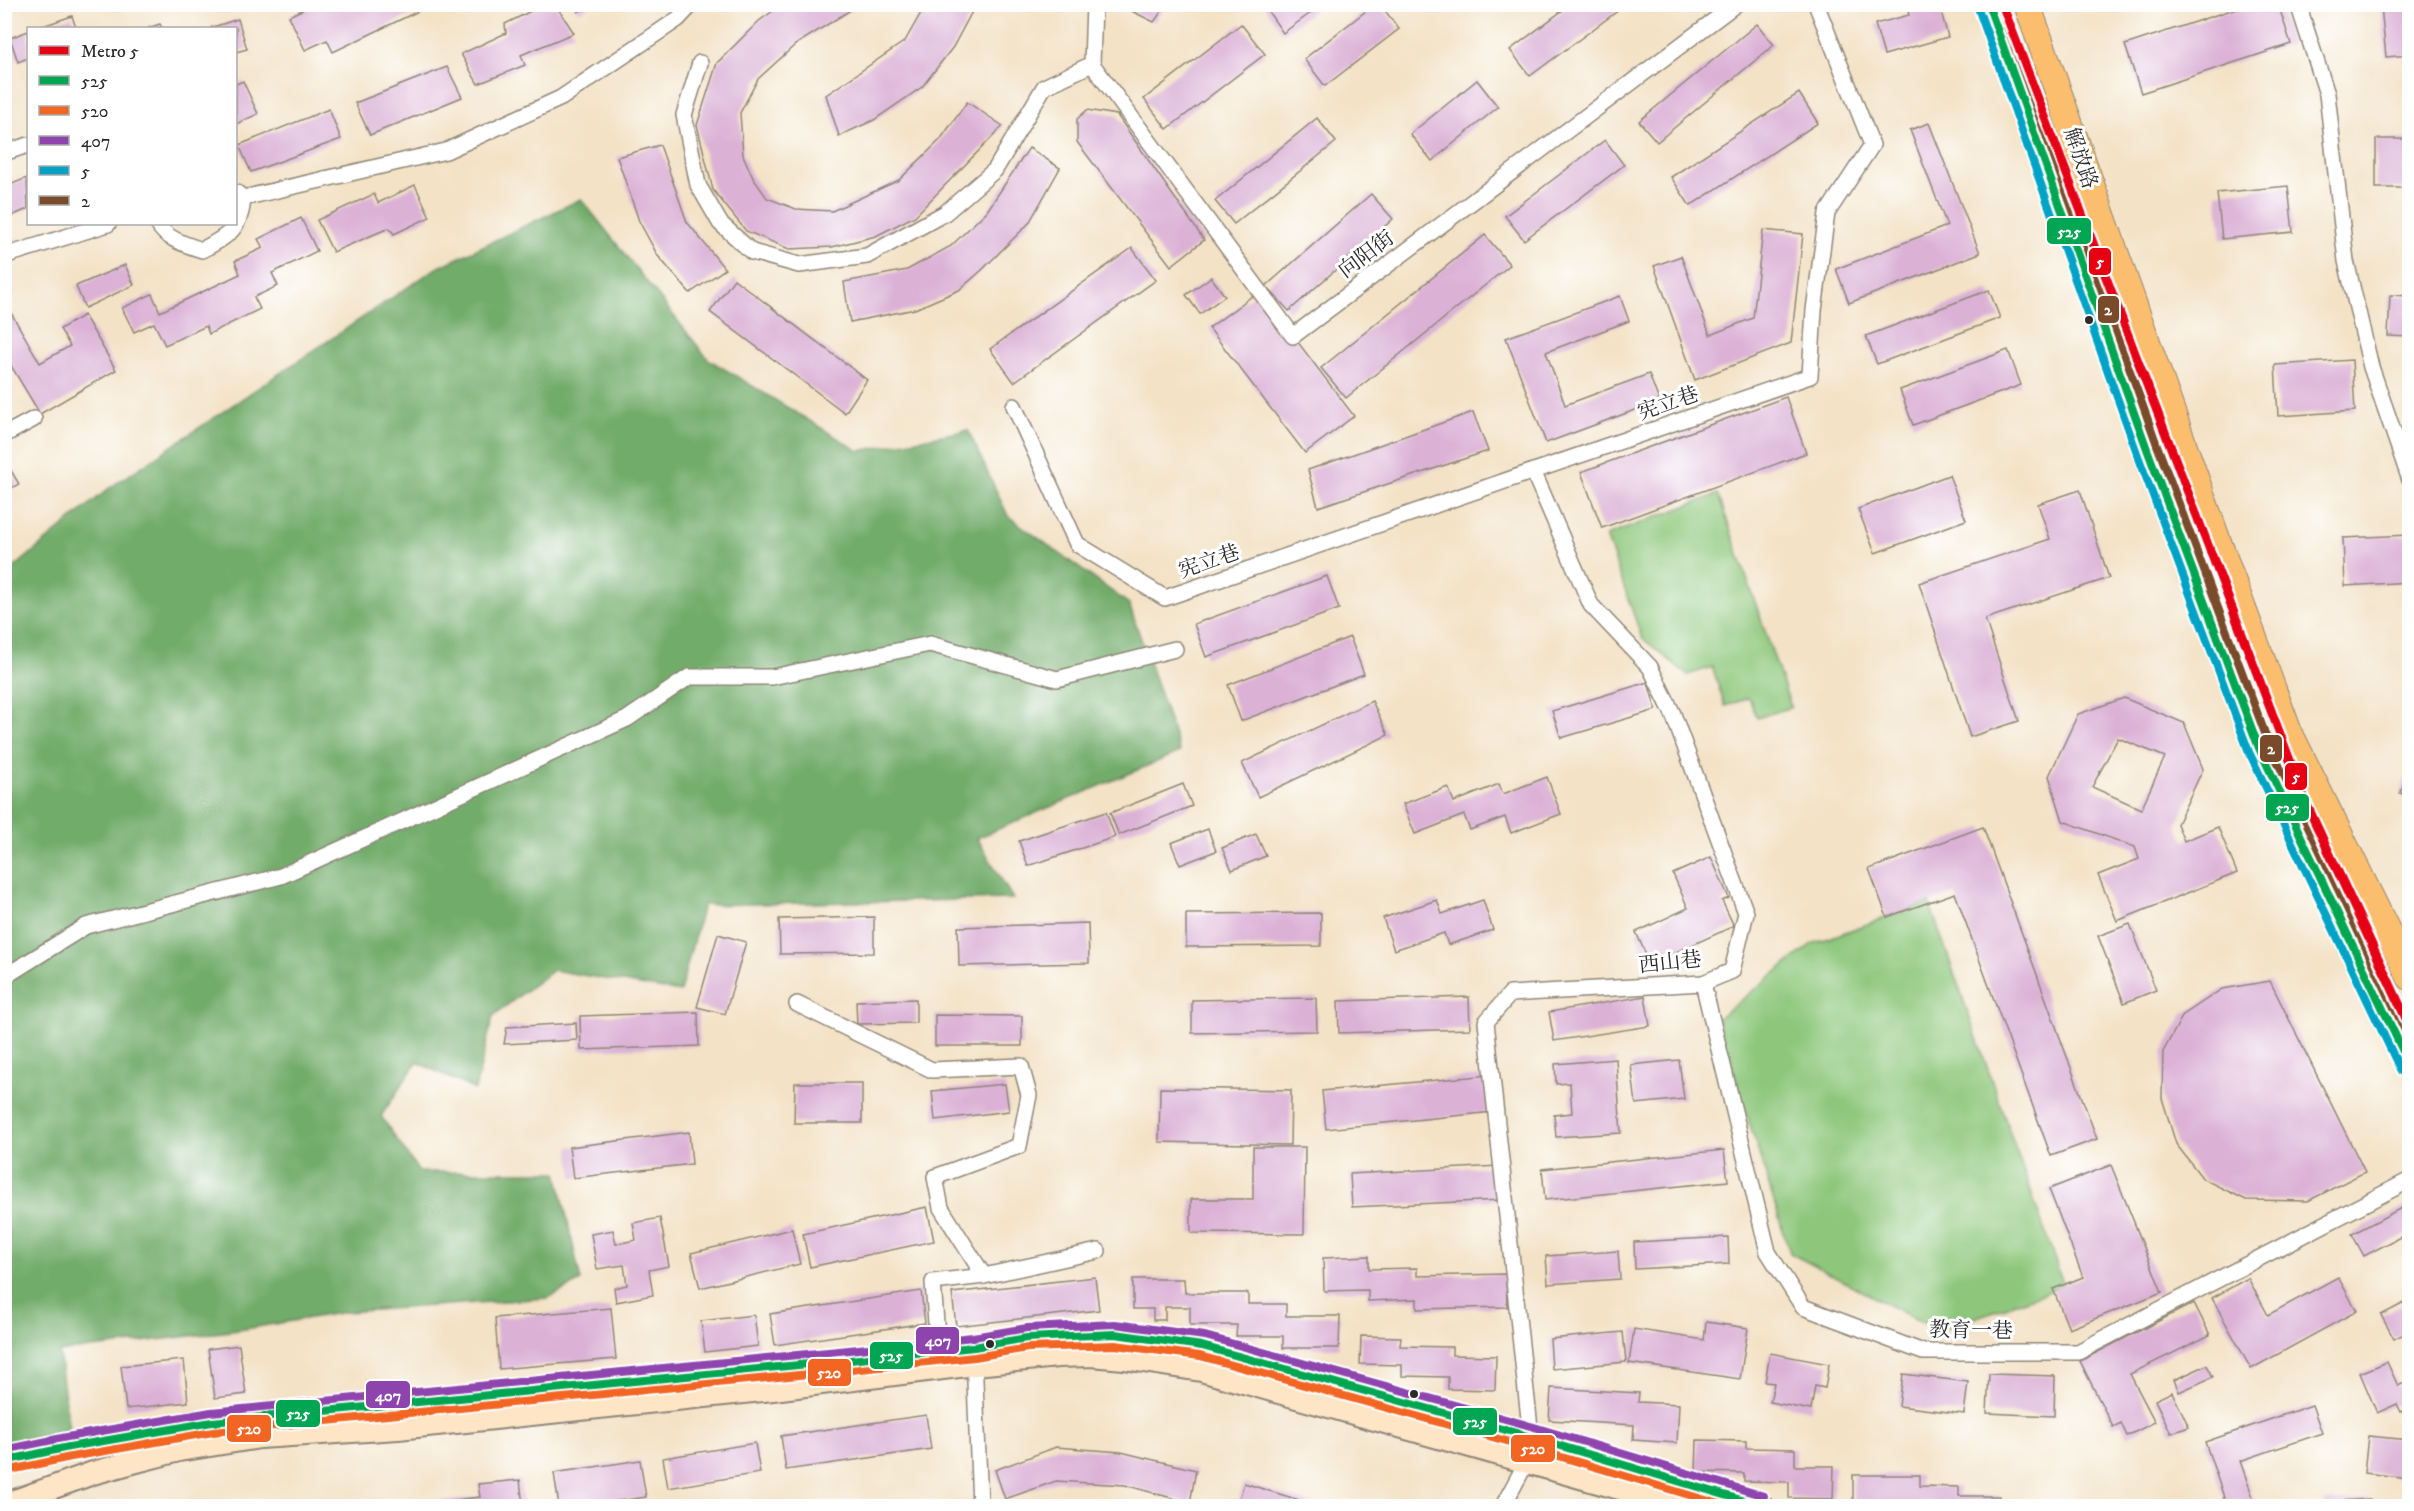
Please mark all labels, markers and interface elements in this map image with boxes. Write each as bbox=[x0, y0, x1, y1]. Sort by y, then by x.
legend bbox=[27, 27, 237, 225]
text: Metro 5 bbox=[81, 41, 139, 63]
text: 525 bbox=[81, 71, 108, 93]
text: 520 bbox=[81, 101, 108, 123]
street label: 解放路 bbox=[2058, 124, 2103, 192]
text: 407 bbox=[81, 131, 111, 153]
text: 5 bbox=[81, 161, 90, 183]
text: 2 bbox=[81, 191, 90, 213]
line badge: 525 bbox=[2046, 217, 2092, 245]
text: 525 bbox=[2056, 222, 2081, 242]
street label: 向阳街 bbox=[1334, 225, 1400, 284]
line badge: 5 bbox=[2088, 247, 2112, 276]
text: 5 bbox=[2095, 252, 2104, 272]
line badge: 2 bbox=[2097, 295, 2120, 324]
text: 2 bbox=[2104, 300, 2113, 320]
unlabelled marker bbox=[2083, 314, 2095, 326]
street label: 宪立巷 bbox=[1634, 381, 1702, 426]
street label: 宪立巷 bbox=[1175, 539, 1243, 584]
line badge: 2 bbox=[2259, 734, 2283, 763]
text: 2 bbox=[2267, 739, 2276, 759]
line badge: 5 bbox=[2284, 762, 2308, 791]
text: 5 bbox=[2291, 767, 2300, 787]
line badge: 525 bbox=[2265, 793, 2310, 822]
text: 525 bbox=[2274, 798, 2299, 818]
street label: 西山巷 bbox=[1637, 947, 1703, 979]
street label: 教育一巷 bbox=[1929, 1317, 2013, 1345]
line badge: 407 bbox=[915, 1326, 960, 1355]
text: 407 bbox=[924, 1331, 951, 1351]
unlabelled marker bbox=[984, 1338, 996, 1350]
line badge: 525 bbox=[869, 1341, 914, 1370]
text: 525 bbox=[878, 1346, 903, 1366]
line badge: 520 bbox=[807, 1358, 852, 1387]
text: 520 bbox=[816, 1363, 842, 1383]
line badge: 407 bbox=[365, 1380, 411, 1409]
text: 407 bbox=[374, 1386, 401, 1406]
unlabelled marker bbox=[1408, 1388, 1420, 1400]
line badge: 525 bbox=[275, 1399, 321, 1428]
text: 525 bbox=[285, 1404, 310, 1424]
line badge: 525 bbox=[1452, 1407, 1498, 1436]
text: 525 bbox=[1462, 1412, 1487, 1432]
line badge: 520 bbox=[226, 1414, 272, 1443]
text: 520 bbox=[236, 1419, 262, 1439]
line badge: 520 bbox=[1510, 1434, 1556, 1463]
text: 520 bbox=[1520, 1439, 1546, 1459]

